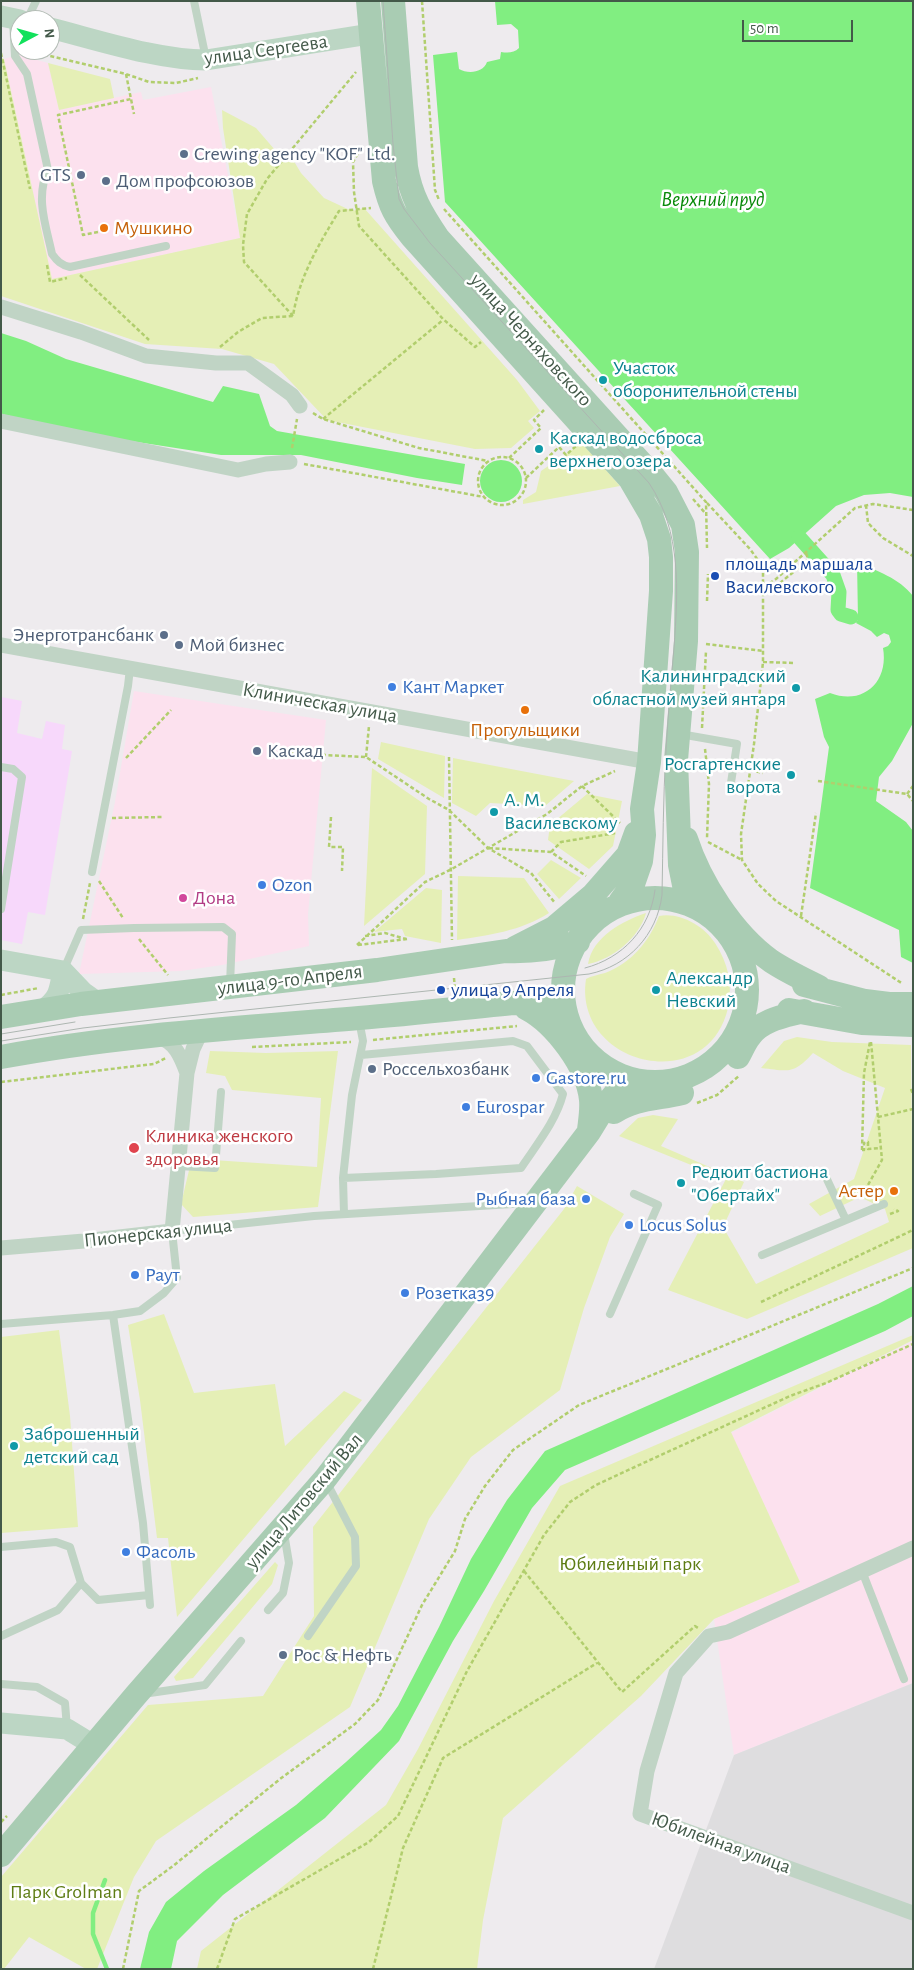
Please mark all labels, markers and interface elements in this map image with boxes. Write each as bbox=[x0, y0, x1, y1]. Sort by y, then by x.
north arrow bbox=[10, 10, 60, 60]
scale bar bbox=[744, 10, 855, 42]
text: 50 m bbox=[750, 21, 779, 36]
text: N bbox=[41, 28, 56, 39]
street label: улица Сергеева bbox=[203, 29, 329, 71]
place label: Crewing agency "KOF" Ltd. bbox=[194, 142, 395, 166]
marker: Crewing agency "KOF" Ltd. bbox=[178, 148, 190, 160]
place label: GTS bbox=[40, 163, 71, 187]
marker: GTS bbox=[75, 169, 87, 181]
place label: Дом профсоюзов bbox=[116, 169, 254, 193]
marker: Дом профсоюзов bbox=[100, 175, 112, 187]
water label: Верхний пруд bbox=[661, 187, 765, 213]
place label: Мушкино bbox=[114, 216, 192, 240]
marker: Мушкино bbox=[98, 222, 110, 234]
street label: улица Черняховского bbox=[465, 268, 597, 412]
place label: Участок оборонительной стены bbox=[613, 356, 798, 403]
marker: Участок оборонительной стены bbox=[597, 374, 609, 386]
place label: Каскад водосброса верхнего озера bbox=[549, 426, 702, 473]
marker: Каскад водосброса верхнего озера bbox=[533, 443, 545, 455]
place label: площадь маршала Василевского bbox=[725, 552, 873, 599]
marker: площадь маршала Василевского bbox=[709, 570, 721, 582]
place label: Энерготрансбанк bbox=[13, 623, 154, 647]
marker: Энерготрансбанк bbox=[158, 629, 170, 641]
place label: Мой бизнес bbox=[189, 633, 284, 657]
marker: Мой бизнес bbox=[173, 639, 185, 651]
place label: Калининградский областной музей янтаря bbox=[592, 664, 786, 711]
place label: Кант Маркет bbox=[402, 675, 504, 699]
street label: Клиническая улица bbox=[241, 678, 399, 728]
marker: Кант Маркет bbox=[386, 681, 398, 693]
marker: Калининградский областной музей янтаря bbox=[790, 682, 802, 694]
marker: Прогульщики bbox=[519, 704, 531, 716]
place label: Прогульщики bbox=[470, 718, 580, 742]
place label: Каскад bbox=[267, 739, 323, 763]
marker: Каскад bbox=[251, 745, 263, 757]
place label: Росгартенские ворота bbox=[664, 752, 781, 799]
marker: Росгартенские ворота bbox=[785, 769, 797, 781]
place label: А. М. Василевскому bbox=[504, 788, 618, 835]
marker: А. М. Василевскому bbox=[488, 806, 500, 818]
place label: Ozon bbox=[272, 873, 313, 897]
marker: Ozon bbox=[256, 879, 268, 891]
place label: Дона bbox=[193, 886, 235, 910]
marker: Дона bbox=[177, 892, 189, 904]
street label: улица 9-го Апреля bbox=[216, 959, 364, 1001]
place label: Александр Невский bbox=[666, 966, 753, 1013]
place label: улица 9 Апреля bbox=[451, 978, 574, 1002]
marker: улица 9 Апреля bbox=[435, 984, 447, 996]
marker: Александр Невский bbox=[650, 984, 662, 996]
place label: Россельхозбанк bbox=[382, 1057, 509, 1081]
marker: Россельхозбанк bbox=[366, 1063, 378, 1075]
place label: Gastore.ru bbox=[546, 1066, 626, 1090]
marker: Gastore.ru bbox=[530, 1072, 542, 1084]
place label: Eurospar bbox=[476, 1095, 545, 1119]
marker: Eurospar bbox=[460, 1101, 472, 1113]
place label: Клиника женского здоровья bbox=[145, 1124, 293, 1171]
marker: Клиника женского здоровья bbox=[127, 1141, 141, 1155]
place label: Редюит бастиона "Обертайх" bbox=[691, 1160, 828, 1207]
marker: Редюит бастиона "Обертайх" bbox=[675, 1177, 687, 1189]
place label: Астер bbox=[838, 1179, 884, 1203]
marker: Астер bbox=[888, 1185, 900, 1197]
place label: Рыбная база bbox=[475, 1187, 576, 1211]
marker: Рыбная база bbox=[580, 1193, 592, 1205]
street label: Пионерская улица bbox=[83, 1213, 233, 1253]
place label: Locus Solus bbox=[639, 1213, 727, 1237]
marker: Locus Solus bbox=[623, 1219, 635, 1231]
place label: Раут bbox=[145, 1263, 180, 1287]
marker: Раут bbox=[129, 1269, 141, 1281]
place label: Розетка39 bbox=[415, 1281, 494, 1305]
marker: Розетка39 bbox=[399, 1287, 411, 1299]
place label: Заброшенный детский сад bbox=[24, 1422, 140, 1469]
street label: улица Литовский Вал bbox=[240, 1428, 368, 1574]
marker: Заброшенный детский сад bbox=[8, 1440, 20, 1452]
place label: Фасоль bbox=[136, 1540, 195, 1564]
marker: Фасоль bbox=[120, 1546, 132, 1558]
park label: Юбилейный парк bbox=[559, 1552, 701, 1576]
place label: Рос & Нефть bbox=[293, 1643, 392, 1667]
marker: Рос & Нефть bbox=[277, 1649, 289, 1661]
street label: Юбилейная улица bbox=[648, 1807, 794, 1879]
park label: Парк Grolman bbox=[10, 1880, 122, 1904]

